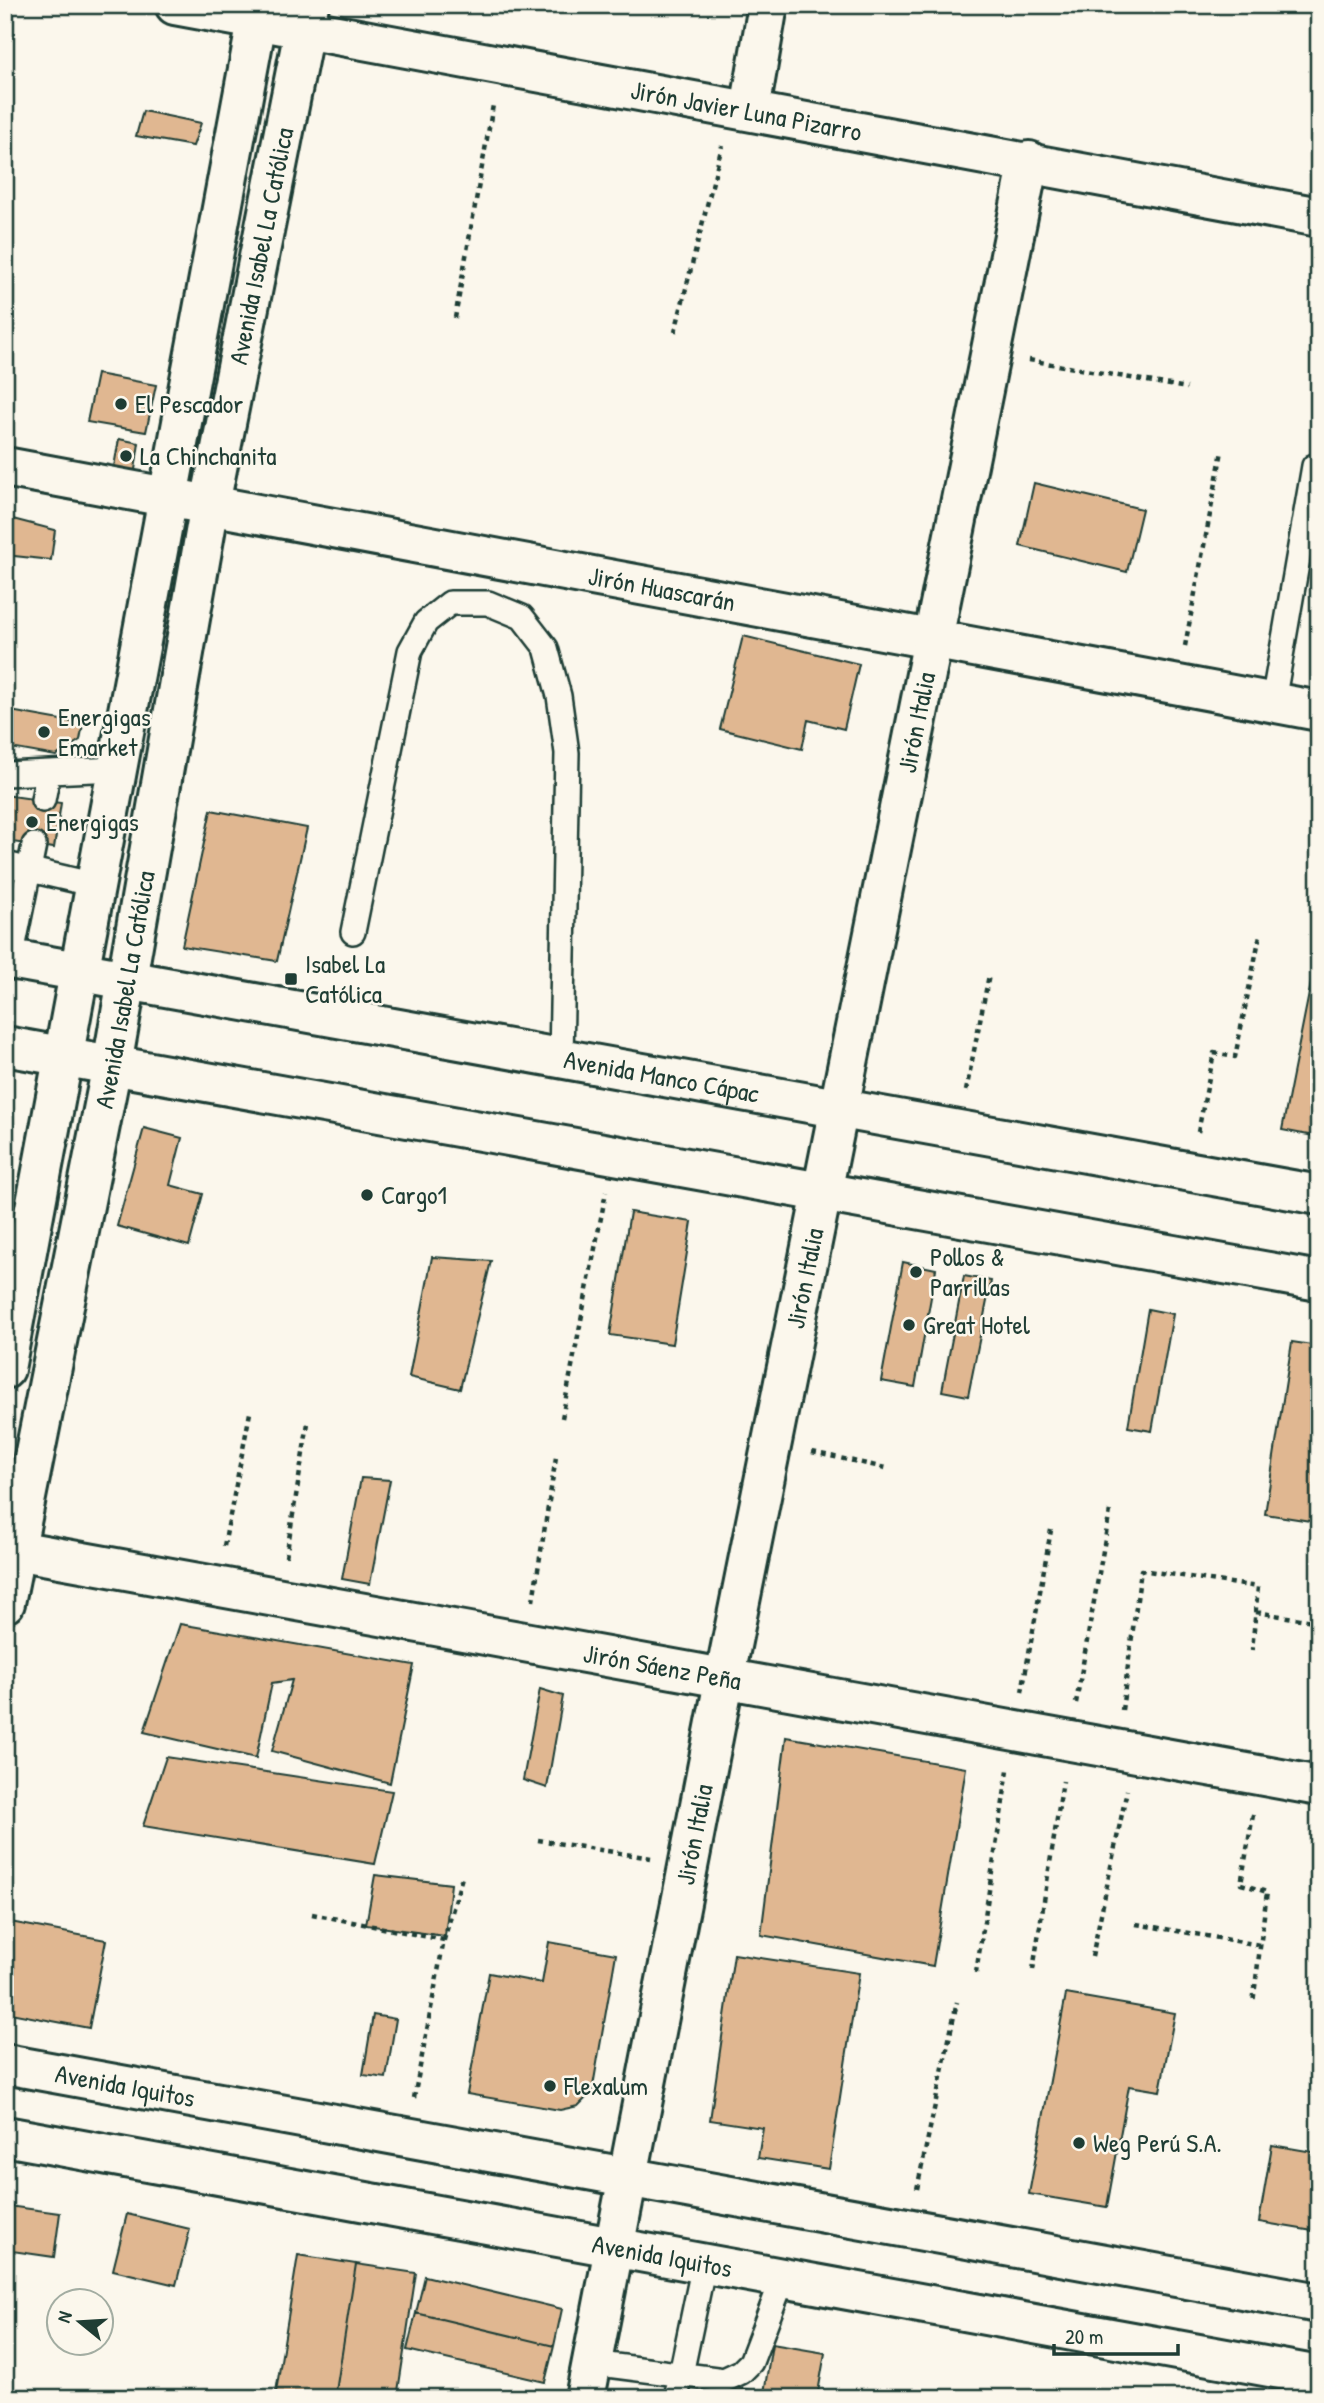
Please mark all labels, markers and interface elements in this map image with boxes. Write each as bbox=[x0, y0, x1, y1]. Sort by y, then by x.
street label: Jirón Javier Luna Pizarro bbox=[628, 72, 865, 149]
street label: Avenida Isabel La Católica bbox=[220, 125, 301, 367]
place label: El Pescador bbox=[135, 386, 243, 421]
marker: El Pescador bbox=[113, 396, 129, 412]
place label: La Chinchanita bbox=[140, 438, 277, 473]
marker: La Chinchanita bbox=[118, 448, 134, 464]
street label: Jirón Huascarán bbox=[586, 558, 738, 619]
street label: Jirón Italia bbox=[889, 669, 943, 776]
place label: Energigas Emarket bbox=[58, 699, 151, 764]
marker: Energigas Emarket bbox=[36, 724, 52, 740]
place label: Energigas bbox=[46, 804, 139, 839]
marker: Energigas bbox=[24, 814, 40, 830]
street label: Avenida Isabel La Católica bbox=[86, 868, 163, 1111]
place label: Isabel La Católica bbox=[305, 946, 385, 1011]
marker: Isabel La Católica bbox=[283, 971, 299, 987]
street label: Avenida Manco Cápac bbox=[561, 1041, 762, 1111]
place label: Cargo1 bbox=[381, 1177, 447, 1212]
marker: Cargo1 bbox=[359, 1187, 375, 1203]
street label: Jirón Italia bbox=[777, 1225, 831, 1332]
place label: Pollos & Parrillas bbox=[930, 1239, 1010, 1304]
marker: Pollos & Parrillas bbox=[908, 1264, 924, 1280]
place label: Great Hotel bbox=[923, 1307, 1030, 1342]
marker: Great Hotel bbox=[901, 1317, 917, 1333]
street label: Jirón Sáenz Peña bbox=[581, 1635, 744, 1698]
street label: Jirón Italia bbox=[667, 1781, 721, 1888]
street label: Avenida Iquitos bbox=[53, 2055, 198, 2115]
place label: Flexalum bbox=[563, 2068, 648, 2103]
marker: Flexalum bbox=[542, 2078, 558, 2094]
place label: Weg Perú S.A. bbox=[1093, 2125, 1222, 2160]
marker: Weg Perú S.A. bbox=[1071, 2135, 1087, 2151]
street label: Avenida Iquitos bbox=[590, 2226, 735, 2285]
north arrow bbox=[46, 2288, 116, 2358]
text: N bbox=[50, 2308, 78, 2326]
scale bar bbox=[1054, 2312, 1179, 2356]
text: 20 m bbox=[1065, 2322, 1103, 2351]

